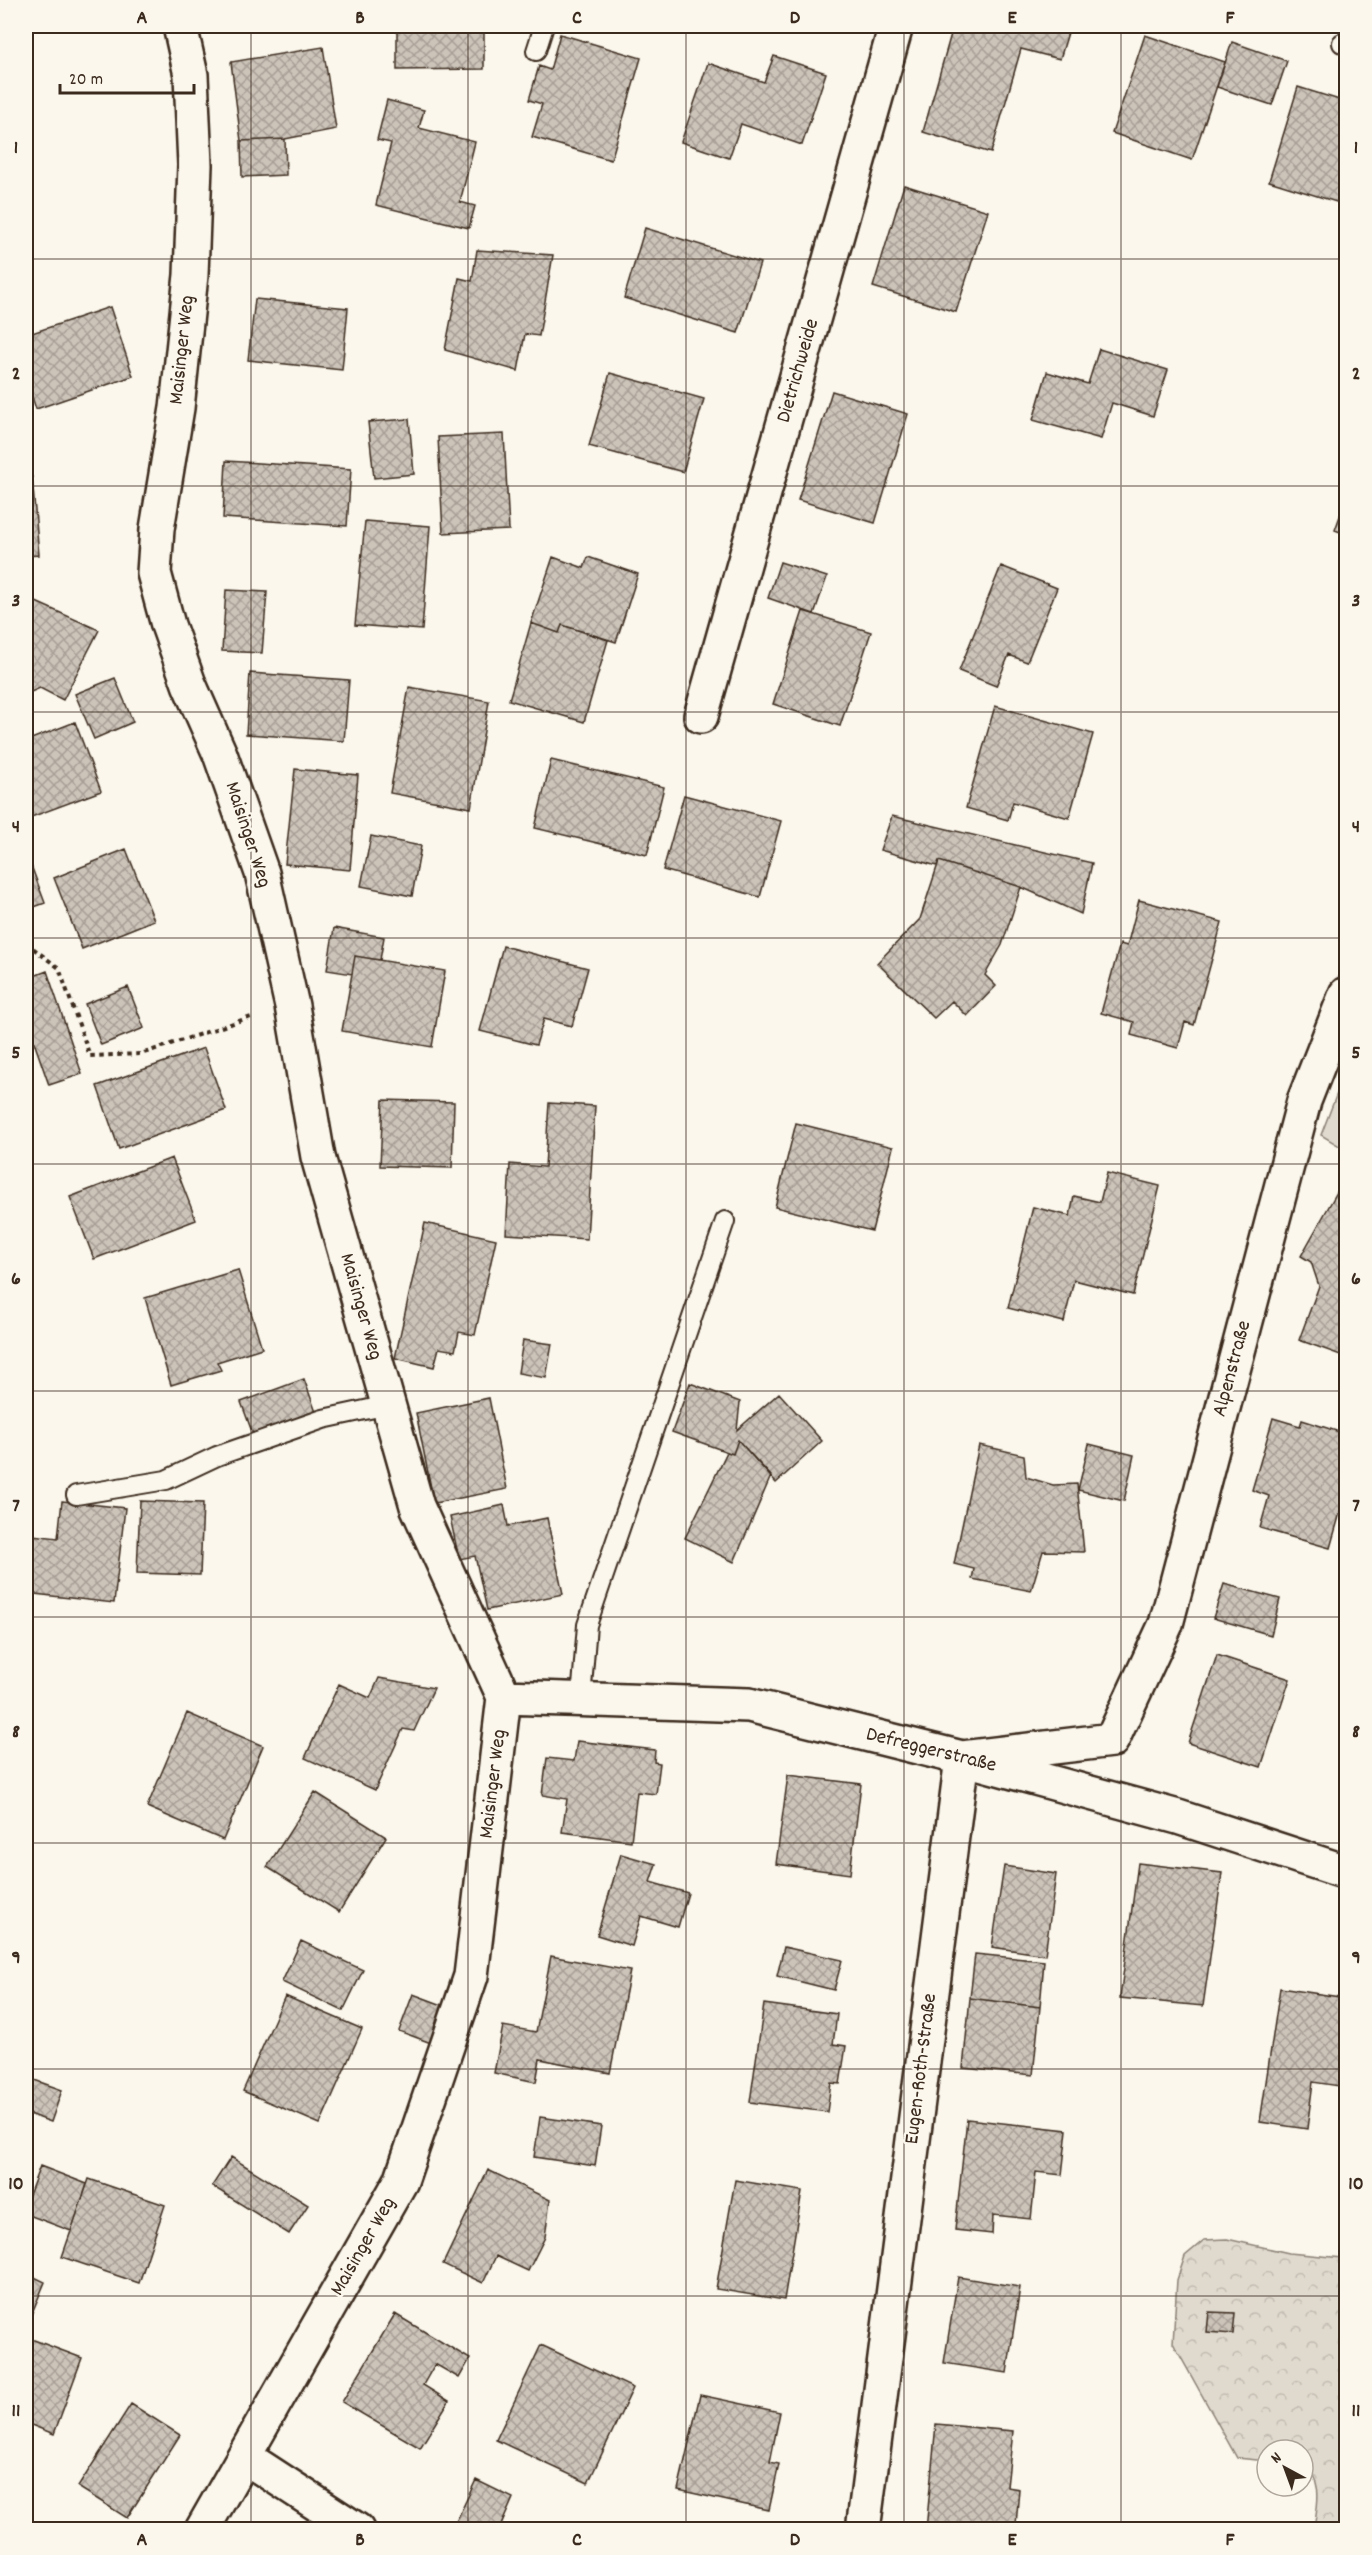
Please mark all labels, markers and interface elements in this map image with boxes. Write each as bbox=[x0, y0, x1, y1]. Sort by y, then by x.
text: A bbox=[137, 5, 148, 33]
text: B bbox=[355, 5, 365, 33]
text: C bbox=[572, 5, 582, 33]
text: D bbox=[790, 5, 801, 33]
text: E bbox=[1007, 5, 1017, 33]
text: F bbox=[1226, 5, 1236, 33]
scale bar bbox=[60, 57, 194, 95]
text: 20 m bbox=[69, 68, 103, 93]
text: 1 bbox=[14, 135, 18, 163]
text: 1 bbox=[1354, 135, 1358, 163]
street label: Maisinger Weg bbox=[162, 294, 204, 406]
street label: Dietrichweide bbox=[770, 315, 828, 427]
text: 2 bbox=[12, 361, 20, 389]
text: 2 bbox=[1352, 361, 1360, 389]
text: 3 bbox=[12, 588, 20, 616]
text: 3 bbox=[1352, 588, 1360, 616]
street label: Maisinger Weg bbox=[216, 778, 278, 892]
text: 4 bbox=[12, 814, 20, 842]
text: 4 bbox=[1352, 814, 1360, 842]
text: 5 bbox=[11, 1040, 21, 1068]
text: 5 bbox=[1351, 1040, 1361, 1068]
street label: Maisinger Weg bbox=[330, 1250, 390, 1364]
text: 6 bbox=[11, 1266, 21, 1294]
text: 6 bbox=[1351, 1266, 1361, 1294]
street label: Alpenstraße bbox=[1206, 1318, 1260, 1420]
text: 7 bbox=[12, 1493, 20, 1521]
text: 7 bbox=[1352, 1493, 1360, 1521]
text: 8 bbox=[12, 1719, 20, 1747]
text: 8 bbox=[1352, 1719, 1360, 1747]
street label: Defreggerstraße bbox=[863, 1720, 999, 1782]
street label: Maisinger Weg bbox=[472, 1728, 516, 1840]
text: 9 bbox=[11, 1945, 21, 1973]
text: 9 bbox=[1351, 1945, 1361, 1973]
street label: Eugen-Roth-Straße bbox=[898, 1992, 946, 2146]
text: 10 bbox=[8, 2171, 24, 2199]
text: 10 bbox=[1348, 2171, 1364, 2199]
street label: Maisinger Weg bbox=[324, 2192, 404, 2302]
text: 11 bbox=[12, 2398, 20, 2426]
text: 11 bbox=[1352, 2398, 1360, 2426]
north arrow bbox=[1255, 2438, 1315, 2498]
text: N bbox=[1266, 2447, 1287, 2470]
text: A bbox=[137, 2527, 148, 2555]
text: B bbox=[355, 2527, 365, 2555]
text: C bbox=[572, 2527, 582, 2555]
text: D bbox=[790, 2527, 801, 2555]
text: E bbox=[1007, 2527, 1017, 2555]
text: F bbox=[1226, 2527, 1236, 2555]

